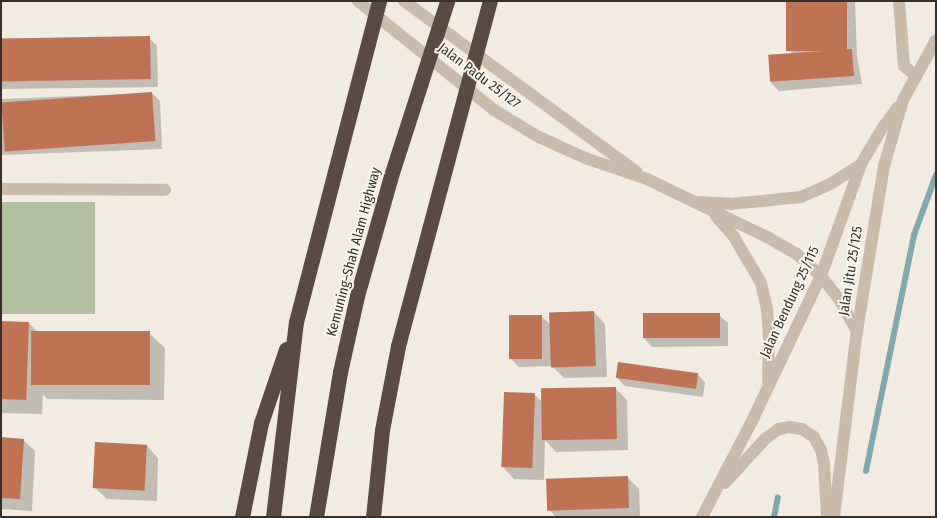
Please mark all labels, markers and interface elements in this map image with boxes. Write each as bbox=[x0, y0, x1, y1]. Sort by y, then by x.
street label: Jalan Padu 25/127 bbox=[435, 40, 523, 112]
street label: Kemuning–Shah Alam Highway bbox=[323, 165, 385, 339]
street label: Jalan Jitu 25/125 bbox=[836, 225, 866, 317]
street label: Jalan Bendung 25/115 bbox=[757, 244, 823, 360]

